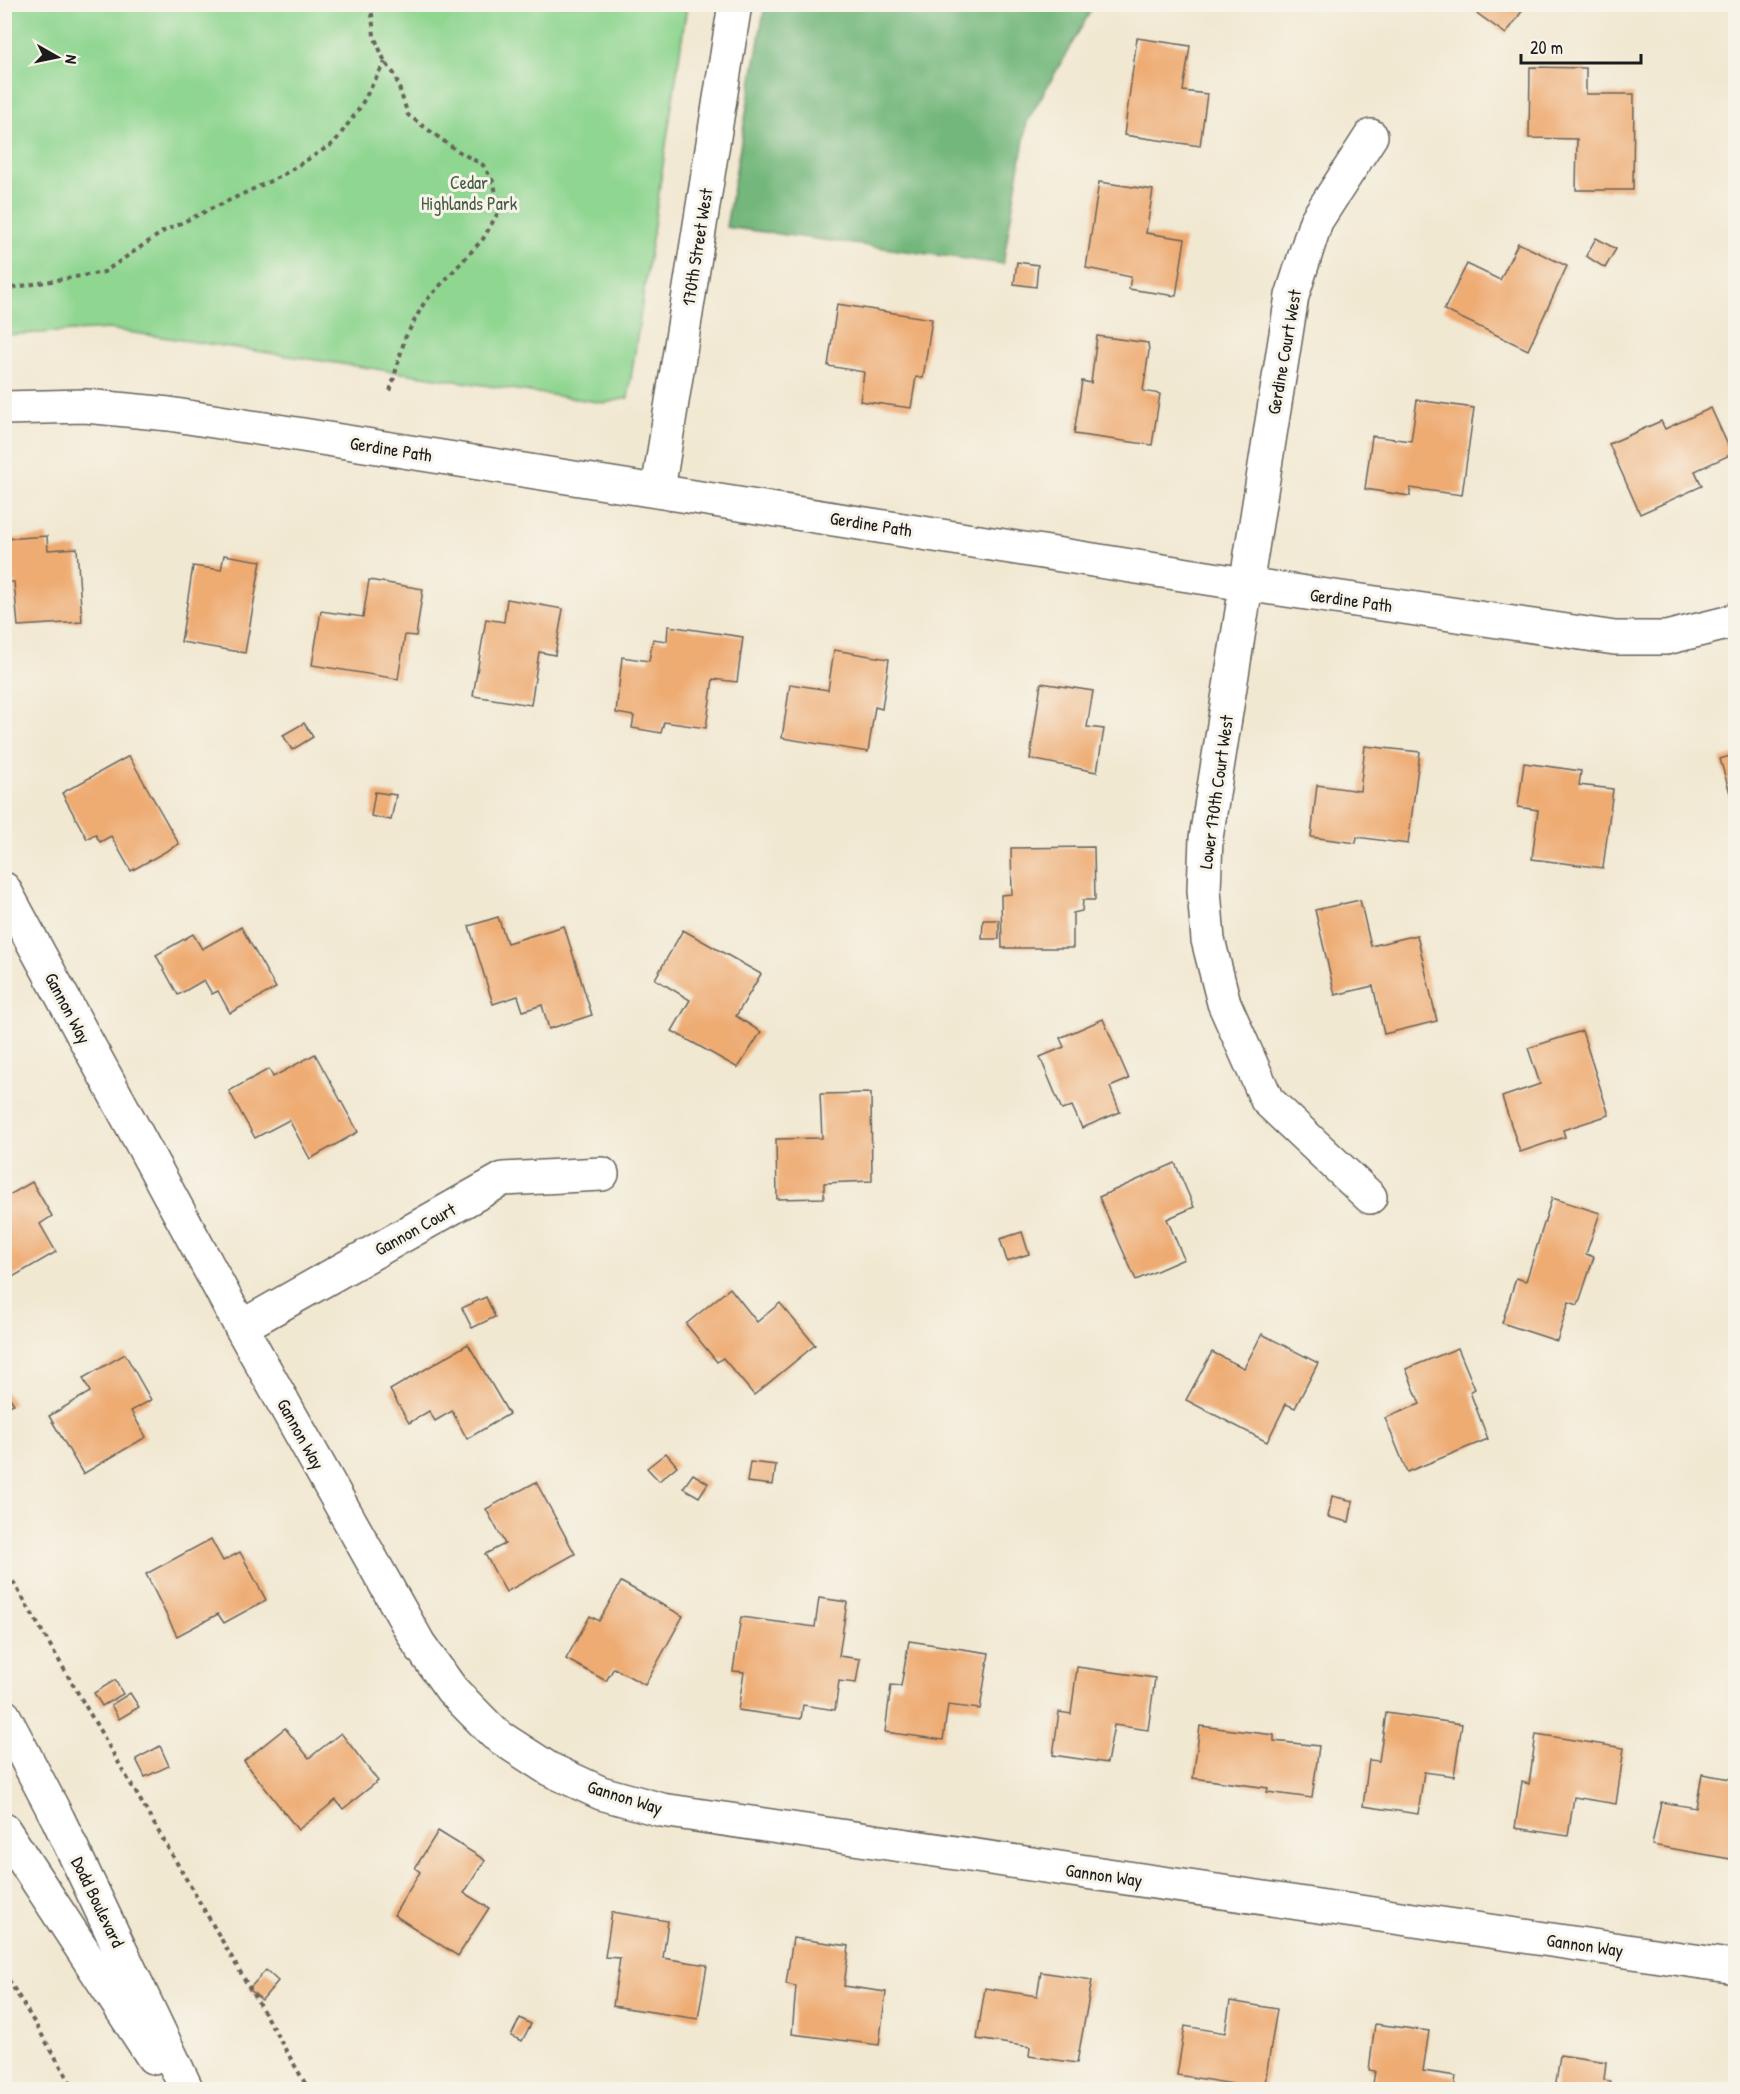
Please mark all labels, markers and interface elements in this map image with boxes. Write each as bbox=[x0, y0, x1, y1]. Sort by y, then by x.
north arrow bbox=[27, 27, 87, 87]
scale bar bbox=[1521, 27, 1641, 65]
text: 20 m bbox=[1530, 35, 1563, 60]
text: N bbox=[60, 53, 83, 66]
park label: Cedar Highlands Park bbox=[421, 170, 518, 216]
street label: 170th Street West bbox=[675, 186, 719, 308]
street label: Gerdine Court West bbox=[1261, 287, 1307, 416]
street label: Gerdine Path bbox=[348, 430, 434, 468]
street label: Gerdine Path bbox=[828, 505, 914, 543]
street label: Gerdine Path bbox=[1308, 582, 1394, 618]
street label: Lower 170th Court West bbox=[1193, 713, 1239, 870]
street label: Gannon Way bbox=[39, 968, 97, 1048]
street label: Gannon Court bbox=[370, 1196, 461, 1261]
street label: Gannon Way bbox=[271, 1394, 331, 1474]
street label: Gannon Way bbox=[584, 1774, 666, 1820]
street label: Dodd Boulevard bbox=[65, 1853, 131, 1951]
street label: Gannon Way bbox=[1064, 1857, 1144, 1893]
street label: Gannon Way bbox=[1545, 1927, 1625, 1963]

